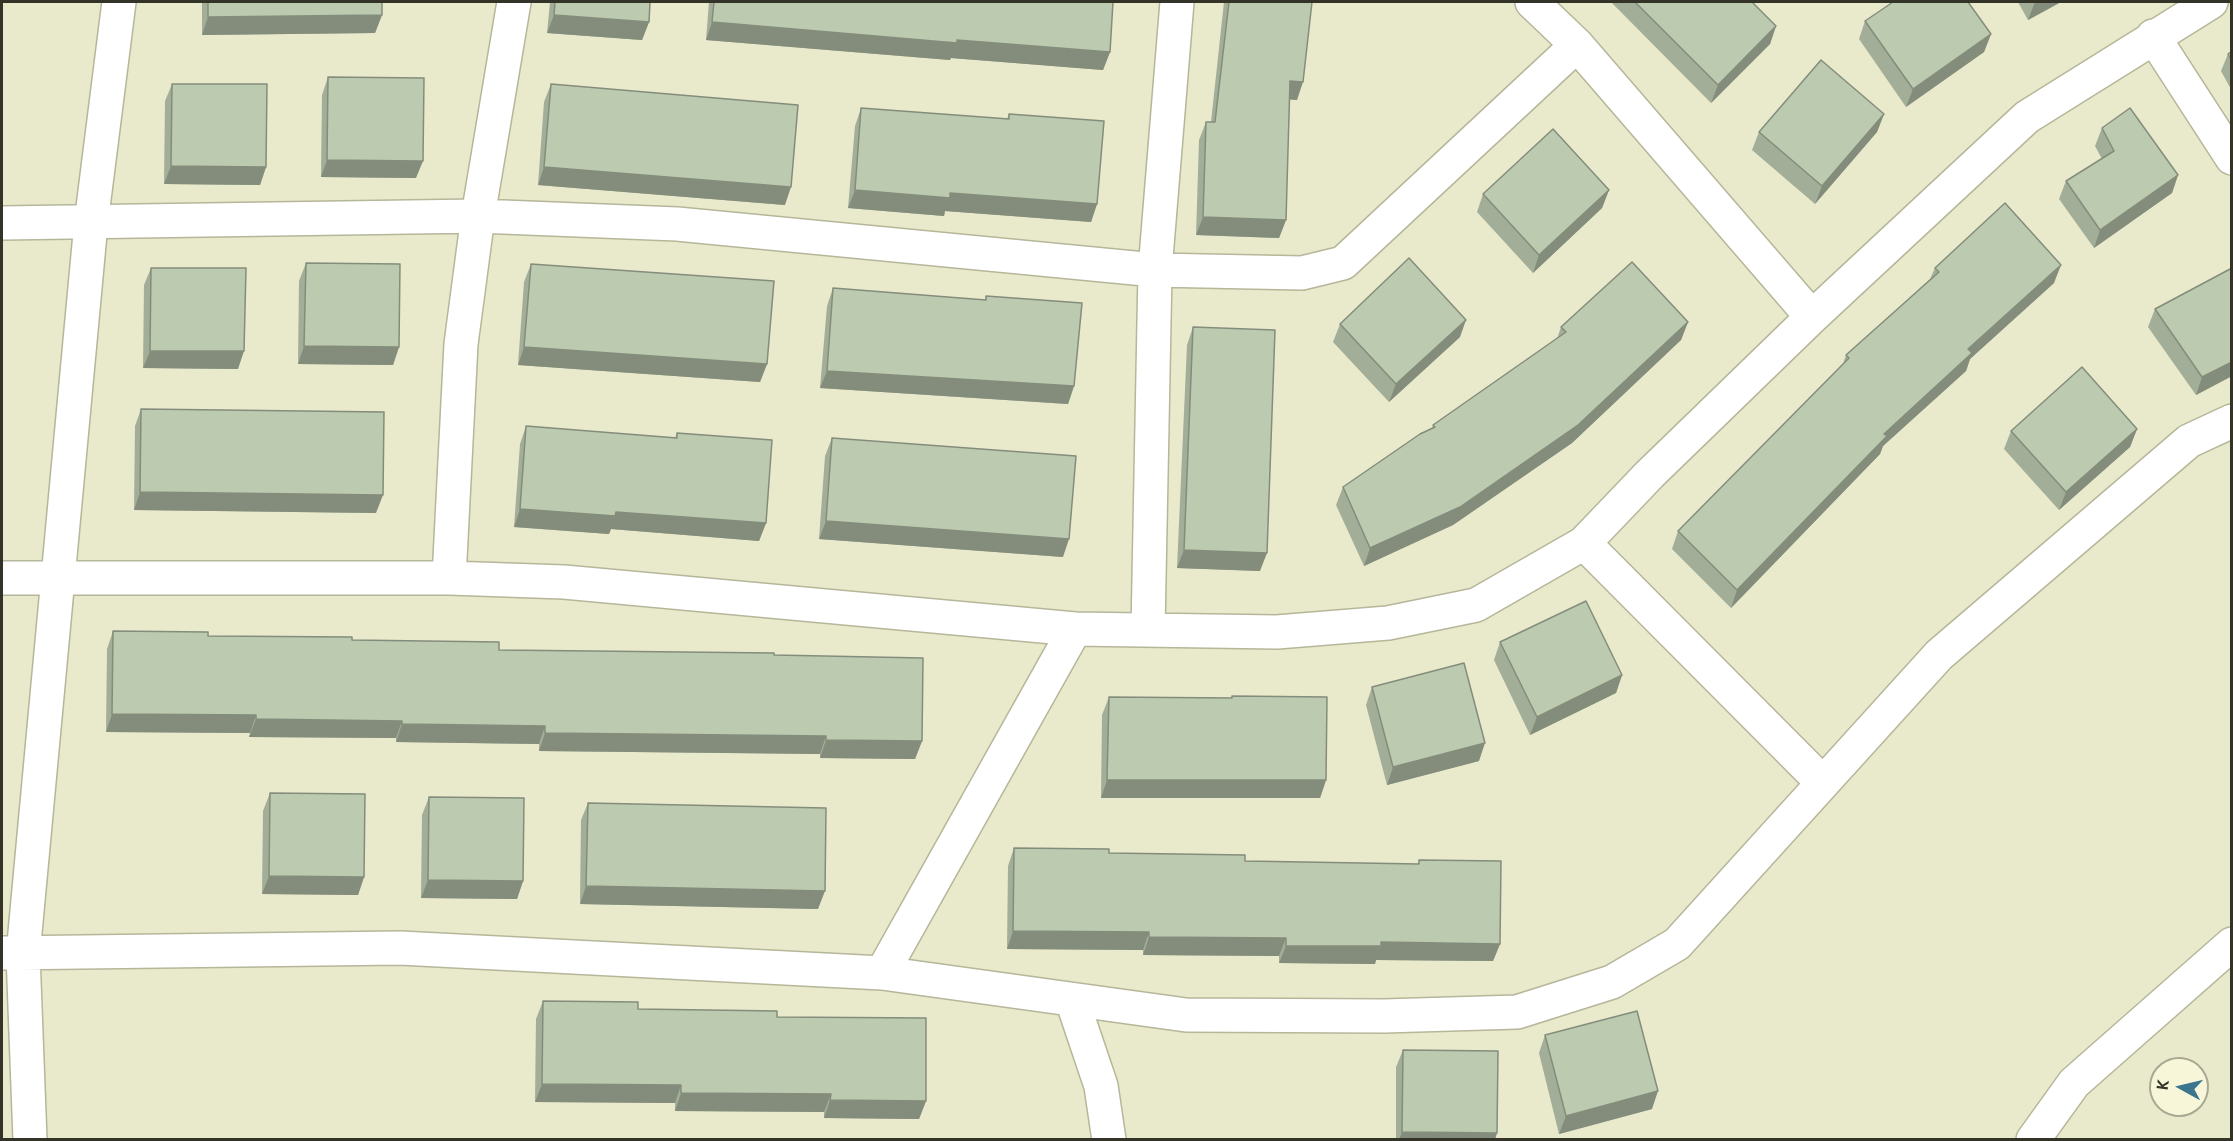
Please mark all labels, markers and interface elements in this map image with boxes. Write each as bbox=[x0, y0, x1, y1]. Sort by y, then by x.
north arrow bbox=[2149, 1057, 2209, 1117]
text: K bbox=[2152, 1078, 2174, 1091]

